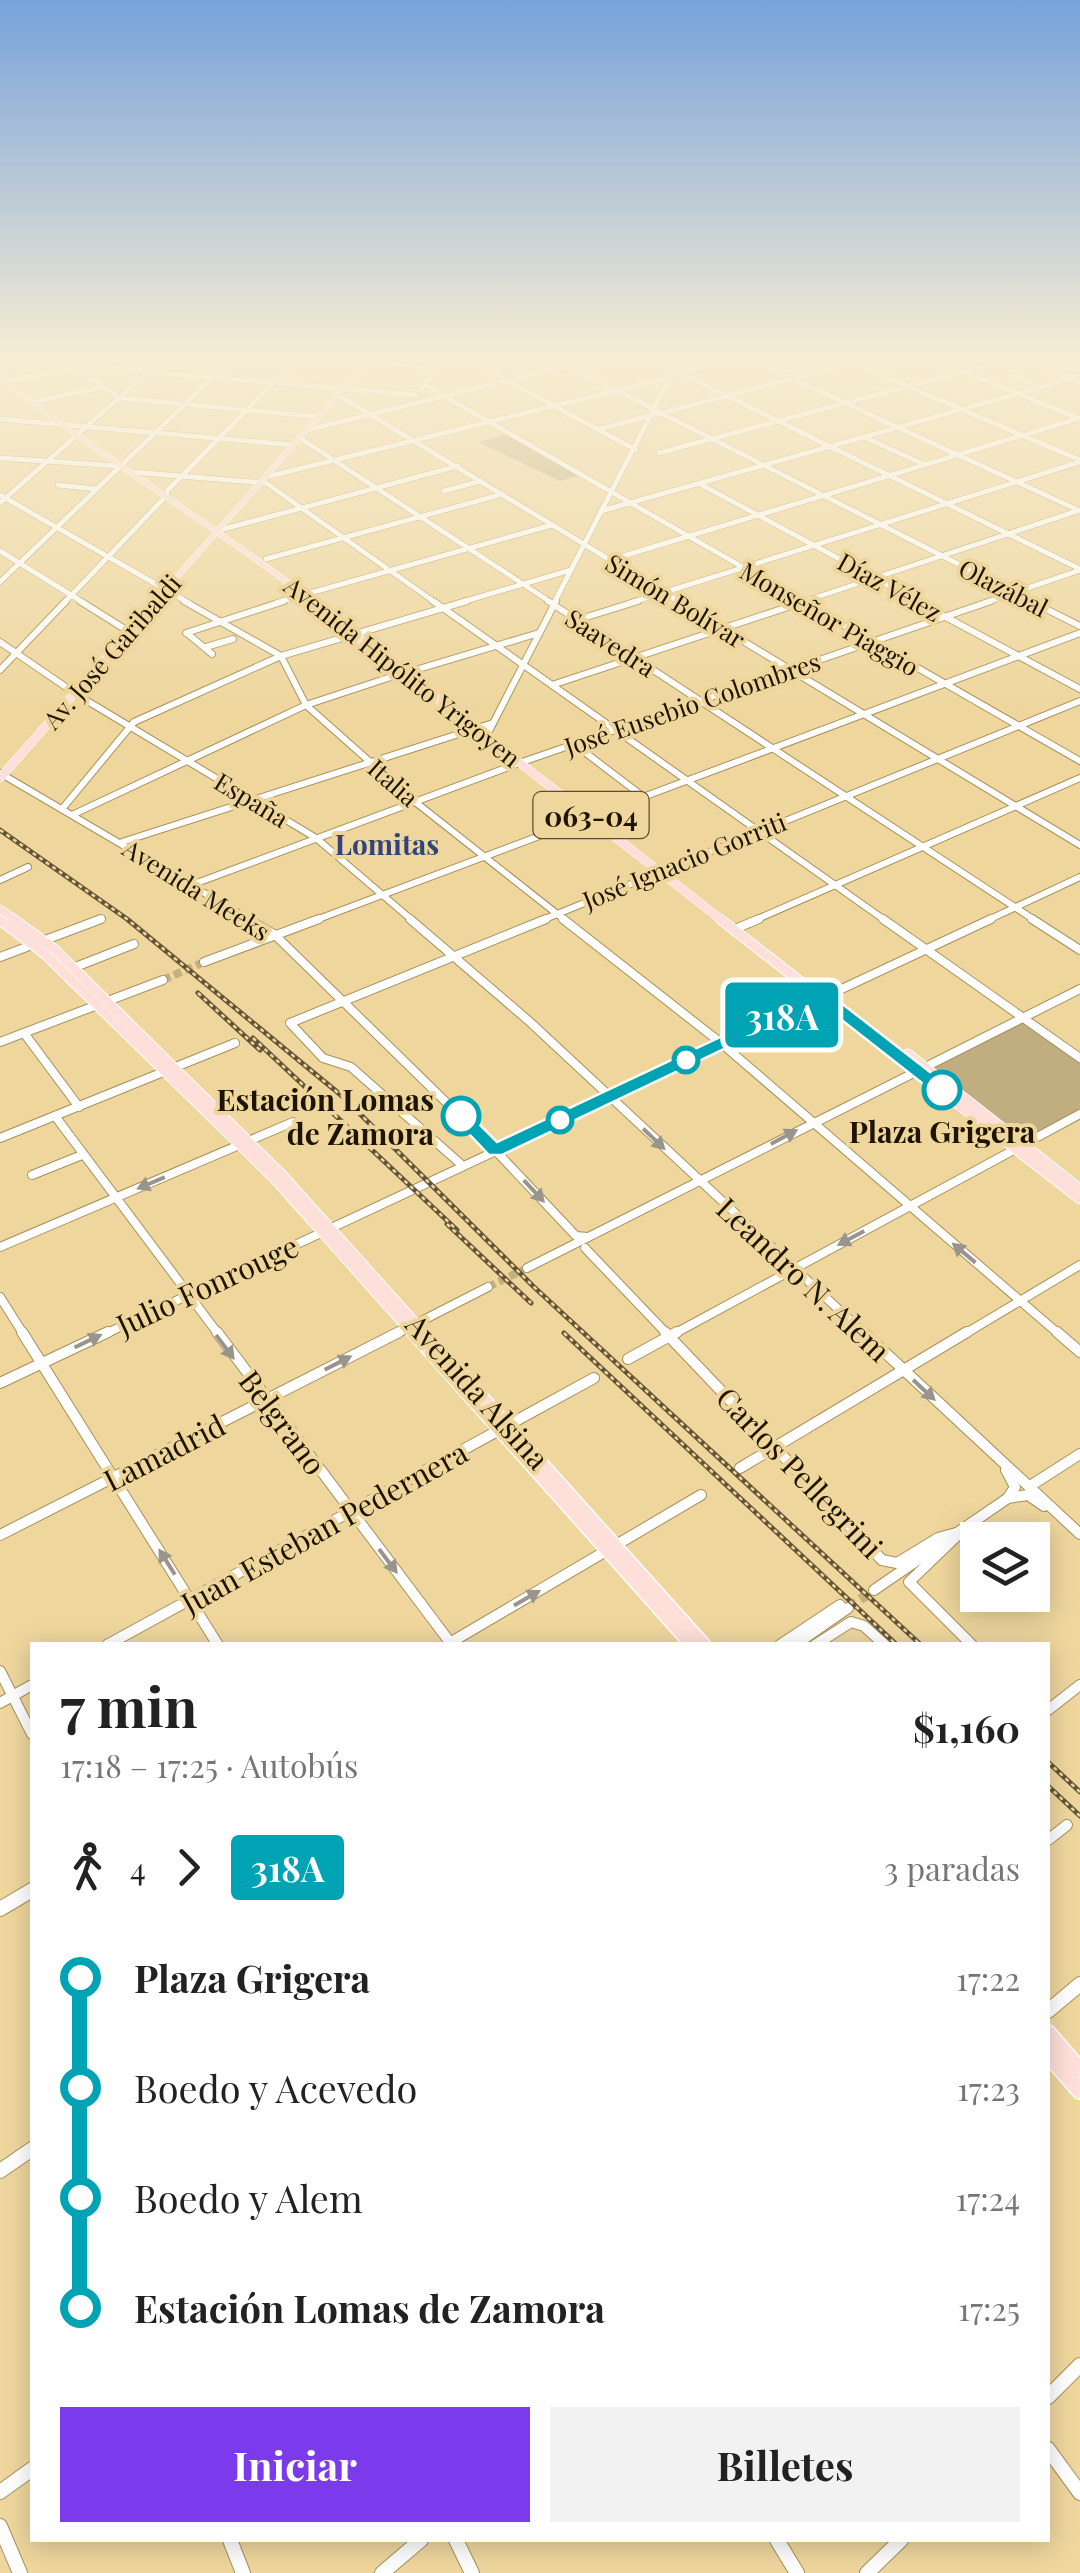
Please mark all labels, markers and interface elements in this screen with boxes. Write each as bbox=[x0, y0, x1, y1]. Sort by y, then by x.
street label: Díaz Vélez bbox=[832, 544, 948, 628]
street label: Simón Bolívar bbox=[600, 545, 752, 655]
street label: Olazábal bbox=[954, 551, 1054, 623]
street label: Monseñor Piaggio bbox=[735, 553, 925, 683]
street label: Av. José Garibaldi bbox=[34, 567, 187, 736]
street label: Avenida Hipólito Yrigoyen bbox=[277, 568, 528, 774]
street label: Saavedra bbox=[560, 601, 663, 684]
street label: José Eusebio Colombres bbox=[559, 644, 824, 763]
street label: Italia bbox=[362, 751, 427, 813]
street label: España bbox=[209, 764, 296, 834]
road number: 063-04 bbox=[534, 792, 648, 838]
street label: José Ignacio Gorriti bbox=[576, 804, 791, 916]
district label: Lomitas bbox=[335, 825, 439, 862]
street label: Avenida Meeks bbox=[117, 830, 277, 947]
line badge: 318A bbox=[712, 982, 852, 1048]
text: 318A bbox=[745, 992, 819, 1039]
unlabelled marker bbox=[673, 1047, 699, 1073]
marker: Plaza Grigera bbox=[923, 1071, 961, 1109]
place label: Estación Lomas de Zamora bbox=[217, 1079, 434, 1153]
marker: Estación Lomas de Zamora bbox=[442, 1097, 480, 1135]
unlabelled marker bbox=[547, 1107, 573, 1133]
place label: Plaza Grigera bbox=[849, 1111, 1036, 1151]
one-way arrow bbox=[641, 1127, 665, 1150]
one-way arrow bbox=[770, 1129, 799, 1146]
one-way arrow bbox=[136, 1175, 166, 1191]
one-way arrow bbox=[522, 1179, 545, 1203]
street label: Leandro N. Alem bbox=[709, 1188, 900, 1370]
street label: Julio Fonrouge bbox=[109, 1225, 304, 1345]
one-way arrow bbox=[837, 1229, 866, 1246]
one-way arrow bbox=[952, 1243, 977, 1265]
street label: Avenida Alsina bbox=[397, 1304, 559, 1477]
one-way arrow bbox=[74, 1333, 103, 1350]
one-way arrow bbox=[215, 1334, 235, 1360]
one-way arrow bbox=[323, 1355, 352, 1372]
street label: Belgrano bbox=[231, 1362, 335, 1482]
street label: Carlos Pellegrini bbox=[708, 1378, 892, 1566]
one-way arrow bbox=[912, 1378, 936, 1401]
street label: Lamadrid bbox=[96, 1404, 232, 1500]
street label: Juan Esteban Pedernera bbox=[173, 1432, 474, 1623]
map controls bbox=[960, 1522, 1050, 1612]
button: layers bbox=[960, 1522, 1050, 1612]
one-way arrow bbox=[158, 1548, 176, 1576]
one-way arrow bbox=[378, 1548, 398, 1574]
one-way arrow bbox=[513, 1590, 541, 1607]
text: 7 min bbox=[60, 1668, 198, 1742]
text: $1,160 bbox=[913, 1702, 1020, 1753]
text: 17:18 – 17:25 · Autobús bbox=[60, 1743, 358, 1786]
icon: walk bbox=[60, 1840, 115, 1895]
icon: forward bbox=[161, 1840, 216, 1895]
text: 318A bbox=[251, 1844, 324, 1891]
text: 4 bbox=[130, 1846, 146, 1889]
text: 3 paradas bbox=[884, 1846, 1020, 1889]
text: Plaza Grigera bbox=[134, 1952, 370, 2003]
text: 17:22 bbox=[956, 1956, 1020, 1999]
text: Boedo y Acevedo bbox=[134, 2062, 417, 2113]
text: 17:23 bbox=[957, 2066, 1020, 2109]
text: Boedo y Alem bbox=[134, 2172, 363, 2223]
text: 17:24 bbox=[956, 2176, 1020, 2219]
text: Estación Lomas de Zamora bbox=[134, 2282, 605, 2333]
text: 17:25 bbox=[958, 2286, 1020, 2329]
button: Iniciar bbox=[60, 2407, 530, 2522]
button: Billetes bbox=[550, 2407, 1020, 2522]

